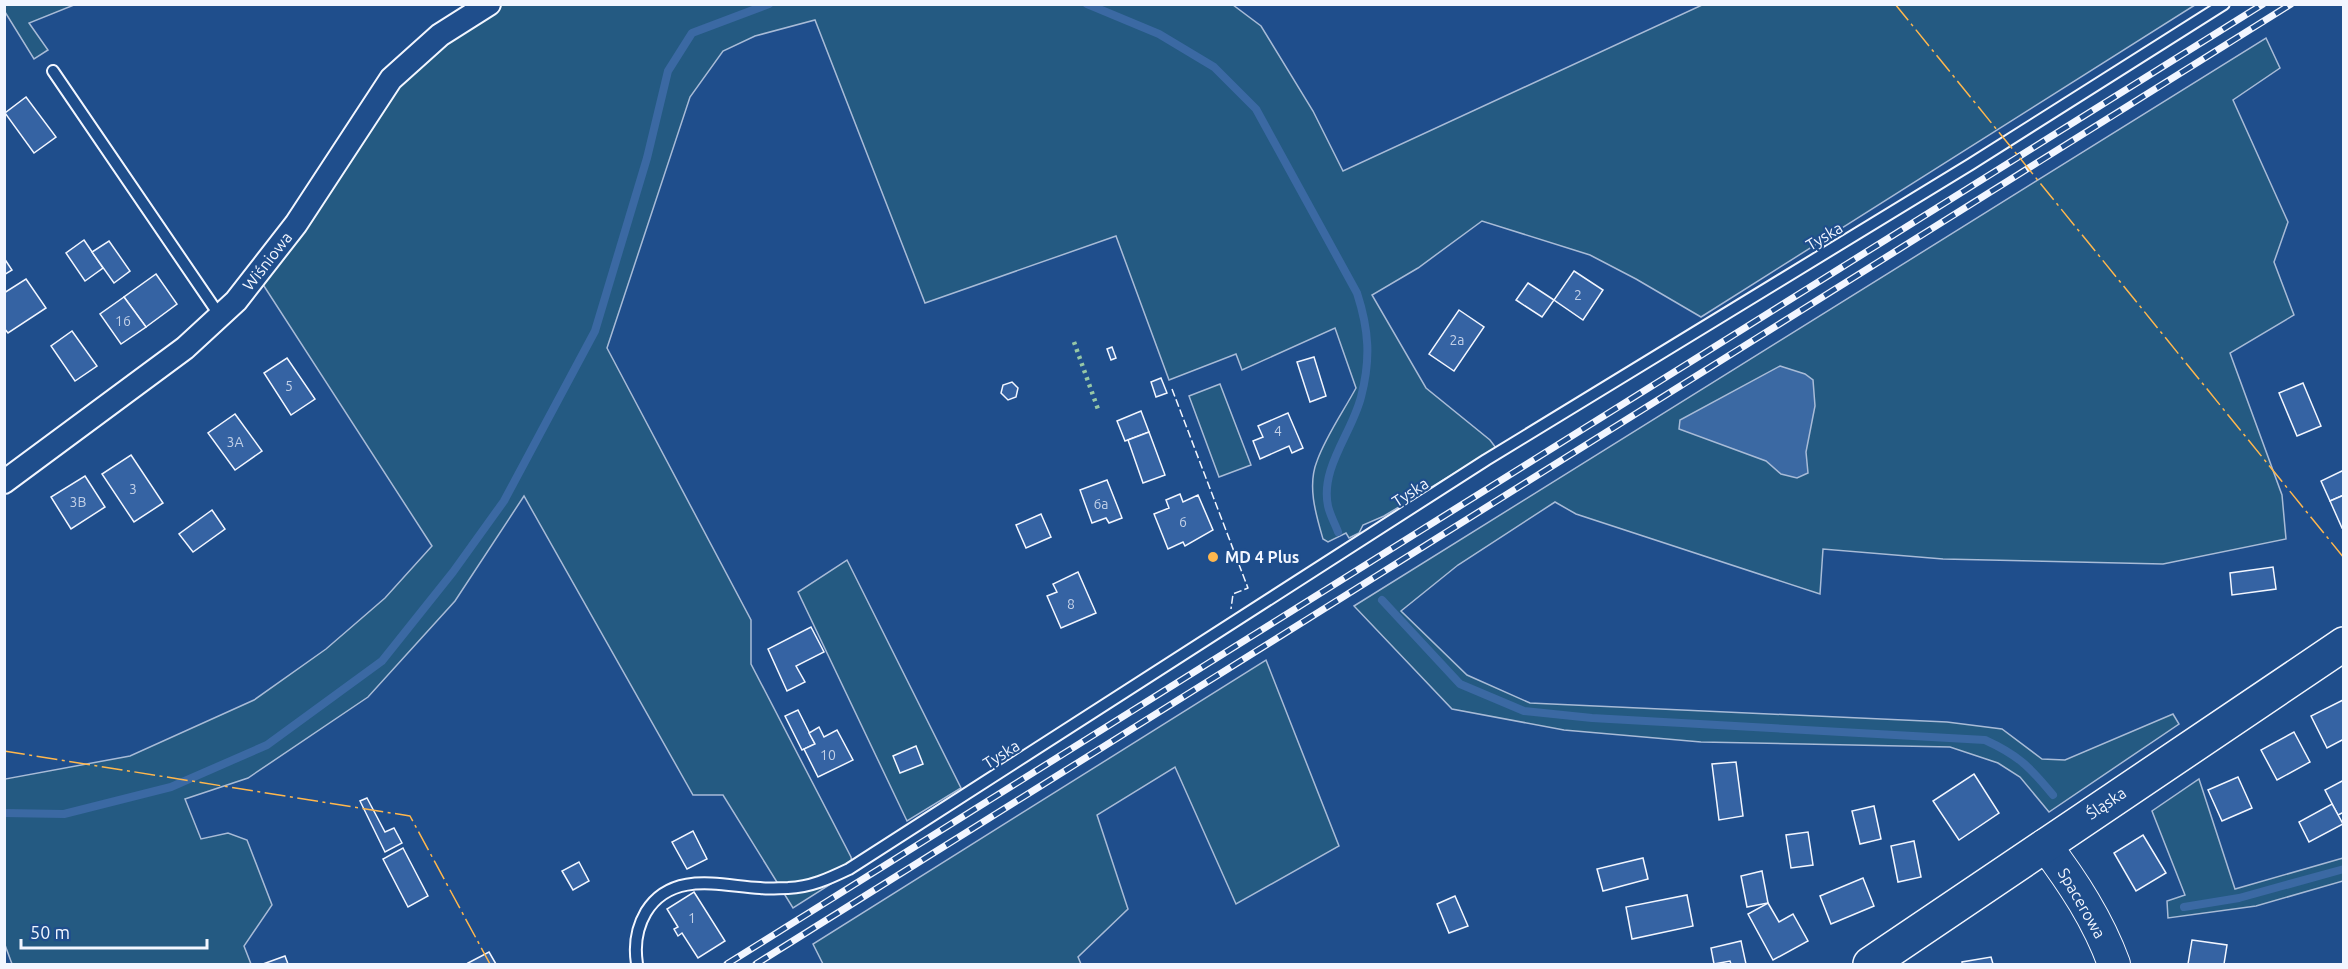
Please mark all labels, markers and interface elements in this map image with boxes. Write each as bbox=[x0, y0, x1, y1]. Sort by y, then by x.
street label: Tyska bbox=[1802, 218, 1846, 254]
street label: Wiśniowa bbox=[239, 228, 295, 294]
house number: 2 bbox=[1574, 287, 1582, 303]
house number: 16 bbox=[115, 313, 131, 329]
house number: 2a bbox=[1449, 332, 1465, 348]
house number: 5 bbox=[285, 378, 293, 394]
house number: 4 bbox=[1274, 423, 1282, 439]
house number: 3A bbox=[227, 434, 244, 450]
street label: Tyska bbox=[1389, 474, 1431, 510]
house number: 3 bbox=[129, 481, 137, 497]
house number: 3B bbox=[70, 494, 86, 510]
house number: 6a bbox=[1093, 496, 1109, 512]
house number: 6 bbox=[1179, 514, 1187, 530]
place label: MD 4 Plus bbox=[1225, 548, 1299, 566]
marker: MD 4 Plus bbox=[1206, 550, 1220, 564]
house number: 8 bbox=[1067, 596, 1075, 612]
street label: Tyska bbox=[979, 736, 1023, 772]
house number: 10 bbox=[820, 747, 836, 763]
street label: Śląska bbox=[2082, 782, 2129, 823]
street label: Spacerowa bbox=[2055, 865, 2109, 941]
house number: 1 bbox=[688, 910, 696, 926]
scale bar bbox=[21, 912, 207, 950]
text: 50 m bbox=[30, 922, 70, 942]

